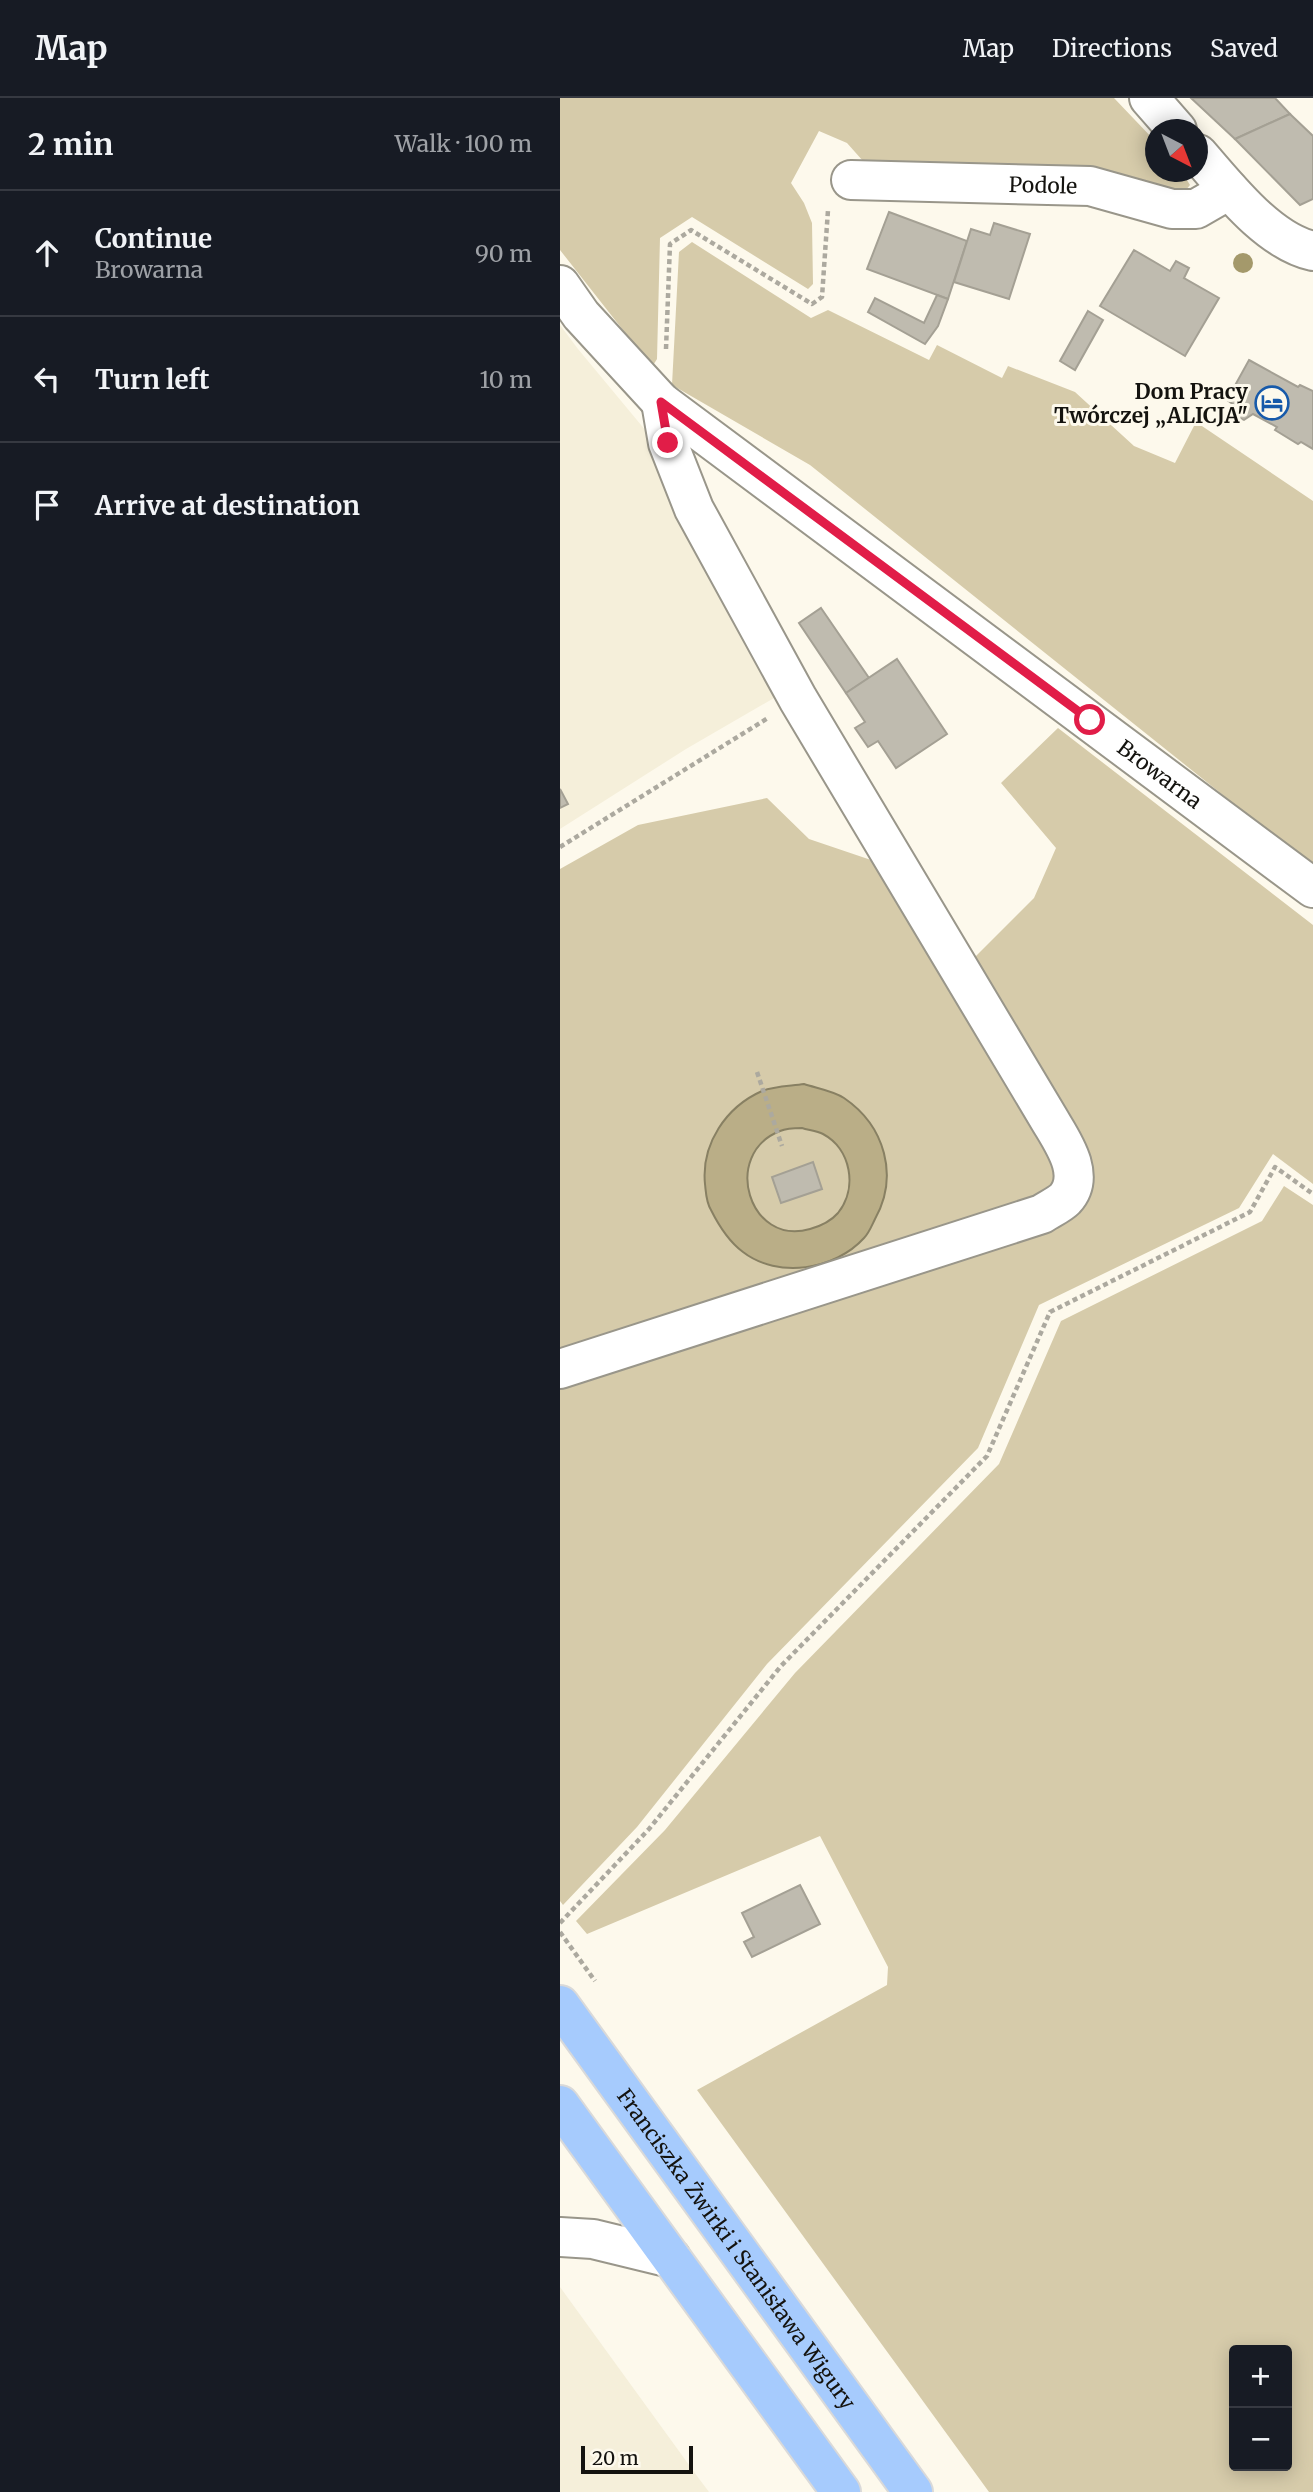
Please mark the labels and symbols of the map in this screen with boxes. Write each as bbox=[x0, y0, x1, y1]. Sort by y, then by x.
north arrow bbox=[1145, 119, 1208, 182]
street label: Podole bbox=[1008, 170, 1077, 199]
place label: Dom Pracy Twórczej „ALICJA" bbox=[1054, 378, 1249, 429]
hotel icon: Dom Pracy Twórczej „ALICJA" bbox=[1253, 384, 1291, 422]
route end bbox=[652, 427, 683, 458]
route start bbox=[1074, 704, 1105, 735]
street label: Browarna bbox=[1112, 734, 1208, 814]
street label: Franciszka Żwirki i Stanisława Wigury bbox=[611, 2083, 862, 2415]
scale bar bbox=[581, 2443, 693, 2475]

